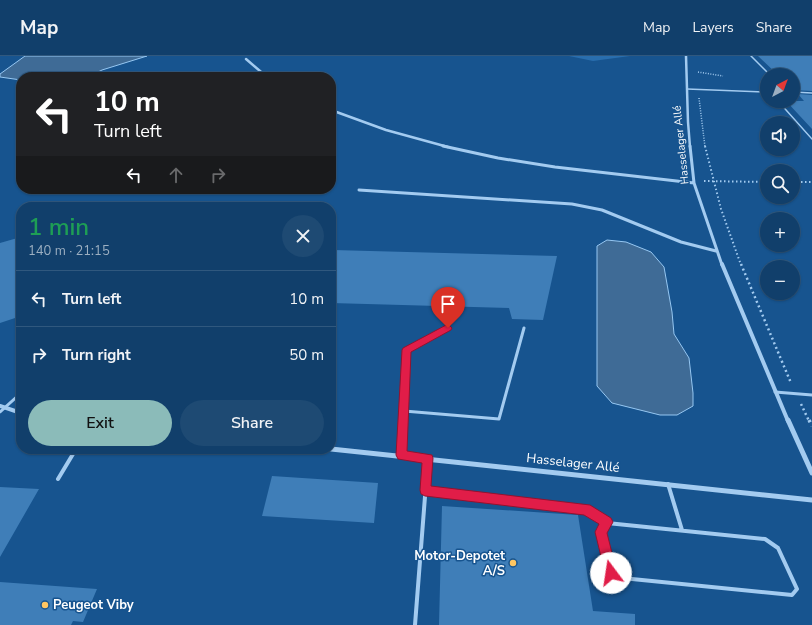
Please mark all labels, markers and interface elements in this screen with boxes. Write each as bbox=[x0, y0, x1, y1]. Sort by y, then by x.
text: Map bbox=[20, 15, 58, 41]
text: Map bbox=[643, 18, 670, 37]
text: Layers bbox=[692, 18, 734, 37]
text: Share bbox=[756, 18, 792, 37]
north arrow bbox=[760, 68, 800, 108]
map controls bbox=[760, 68, 800, 300]
text: 10 m bbox=[94, 83, 160, 121]
icon: left bbox=[28, 88, 80, 140]
street label: Hasselager Allé bbox=[669, 105, 693, 185]
button: sound bbox=[760, 116, 800, 156]
text: Turn left bbox=[94, 119, 162, 143]
icon: left bbox=[123, 164, 145, 186]
icon: ahead bbox=[165, 164, 187, 186]
icon: right bbox=[207, 164, 229, 186]
button: search bbox=[760, 164, 800, 204]
text: 1 min bbox=[28, 211, 89, 243]
button: + bbox=[760, 212, 800, 252]
button: close bbox=[282, 215, 324, 257]
text: 140 m · 21:15 bbox=[28, 242, 110, 260]
button: − bbox=[760, 260, 800, 300]
pin bbox=[431, 287, 465, 328]
icon: left bbox=[28, 288, 50, 310]
text: Turn left bbox=[62, 289, 121, 309]
text: 10 m bbox=[289, 289, 324, 309]
icon: arrive bbox=[437, 293, 459, 315]
icon: right bbox=[28, 344, 50, 366]
text: Turn right bbox=[62, 345, 131, 365]
text: 50 m bbox=[289, 345, 324, 365]
button: Exit bbox=[28, 400, 172, 446]
button: Share bbox=[180, 400, 324, 446]
street label: Hasselager Allé bbox=[526, 449, 621, 477]
place label: Motor-Depotet A/S bbox=[414, 547, 506, 580]
position arrow bbox=[590, 552, 632, 594]
marker: Motor-Depotet A/S bbox=[508, 558, 518, 568]
place label: Peugeot Viby bbox=[53, 596, 134, 614]
marker: Peugeot Viby bbox=[40, 600, 50, 610]

